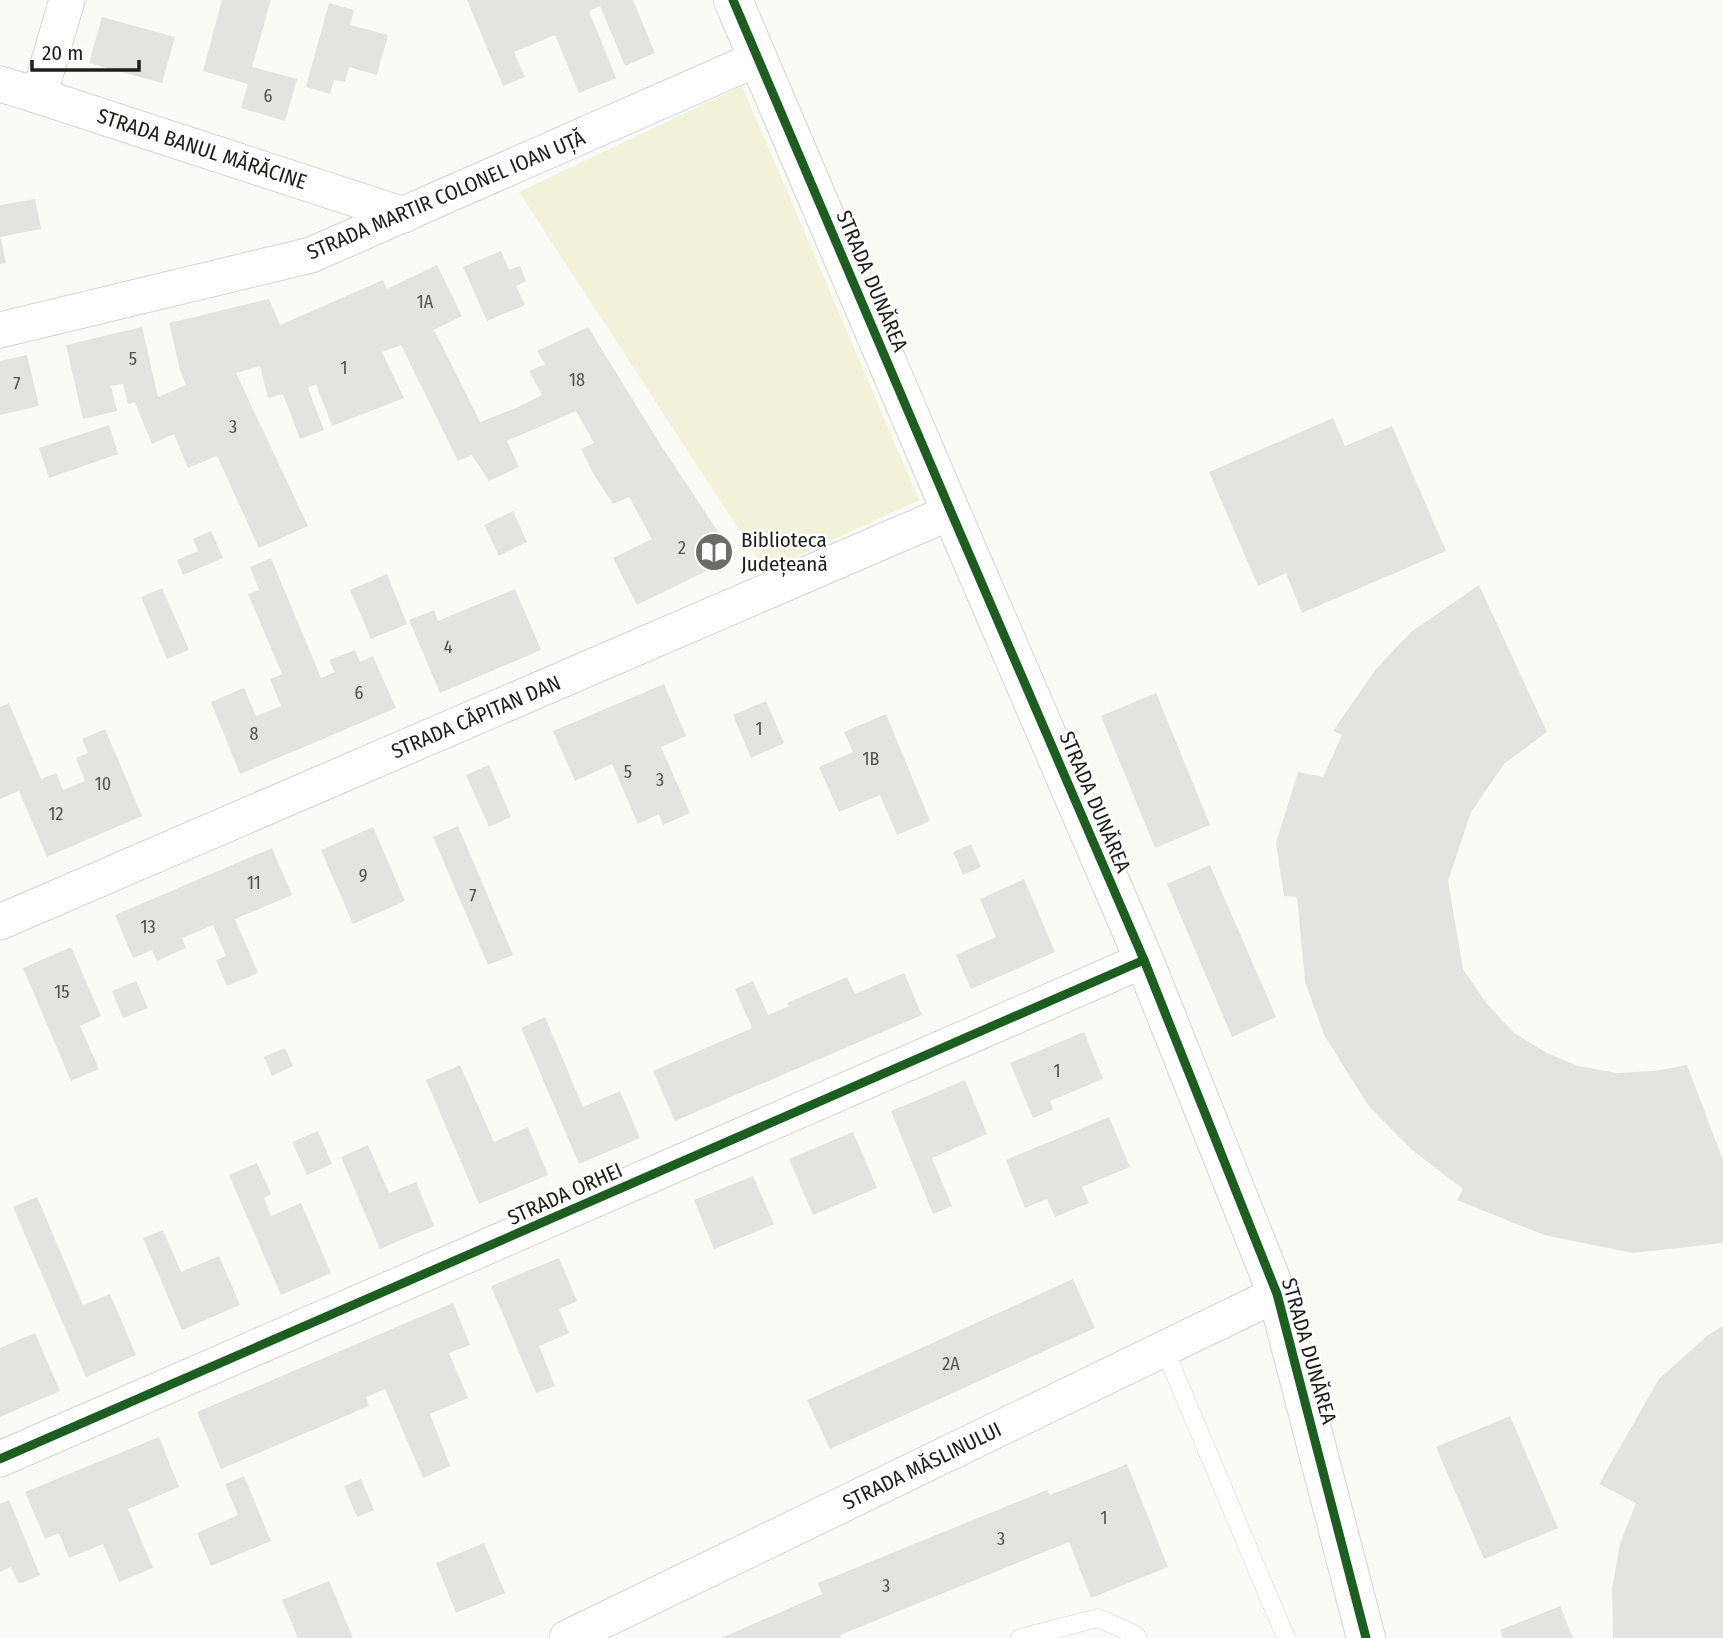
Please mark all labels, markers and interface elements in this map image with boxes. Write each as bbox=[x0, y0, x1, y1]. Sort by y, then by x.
scale bar bbox=[32, 28, 138, 72]
text: 20 m bbox=[42, 40, 83, 66]
house number: 6 bbox=[264, 85, 273, 107]
street label: STRADA BANUL MĂRĂCINE bbox=[94, 103, 310, 195]
street label: STRADA MARTIR COLONEL IOAN UȚĂ bbox=[303, 124, 589, 266]
street label: STRADA DUNĂREA bbox=[831, 207, 913, 355]
house number: 1A bbox=[417, 291, 434, 313]
house number: 5 bbox=[129, 348, 137, 370]
house number: 1 bbox=[340, 357, 348, 379]
house number: 18 bbox=[569, 369, 585, 391]
house number: 7 bbox=[13, 373, 21, 395]
house number: 3 bbox=[229, 416, 237, 438]
place label: Biblioteca Județeană bbox=[741, 527, 828, 577]
library icon: Biblioteca Județeană bbox=[693, 531, 735, 573]
house number: 2 bbox=[678, 537, 686, 559]
house number: 4 bbox=[444, 636, 453, 658]
street label: STRADA CĂPITAN DAN bbox=[387, 670, 565, 764]
house number: 6 bbox=[355, 682, 364, 704]
house number: 1 bbox=[755, 718, 763, 740]
house number: 8 bbox=[250, 723, 259, 745]
street label: STRADA DUNĂREA bbox=[1054, 728, 1136, 876]
house number: 1B bbox=[863, 748, 880, 770]
house number: 5 bbox=[624, 761, 632, 783]
house number: 3 bbox=[656, 769, 664, 791]
house number: 10 bbox=[95, 773, 111, 795]
house number: 12 bbox=[49, 803, 64, 825]
house number: 9 bbox=[359, 865, 367, 887]
house number: 11 bbox=[247, 872, 261, 894]
house number: 7 bbox=[469, 885, 477, 907]
house number: 13 bbox=[140, 916, 156, 938]
house number: 15 bbox=[54, 981, 70, 1003]
house number: 1 bbox=[1053, 1060, 1061, 1082]
street label: STRADA ORHEI bbox=[504, 1157, 626, 1231]
street label: STRADA DUNĂREA bbox=[1276, 1275, 1342, 1427]
house number: 2A bbox=[942, 1353, 960, 1375]
street label: STRADA MĂSLINULUI bbox=[838, 1416, 1006, 1516]
house number: 1 bbox=[1100, 1507, 1108, 1529]
house number: 3 bbox=[997, 1528, 1005, 1550]
house number: 3 bbox=[882, 1575, 890, 1597]

